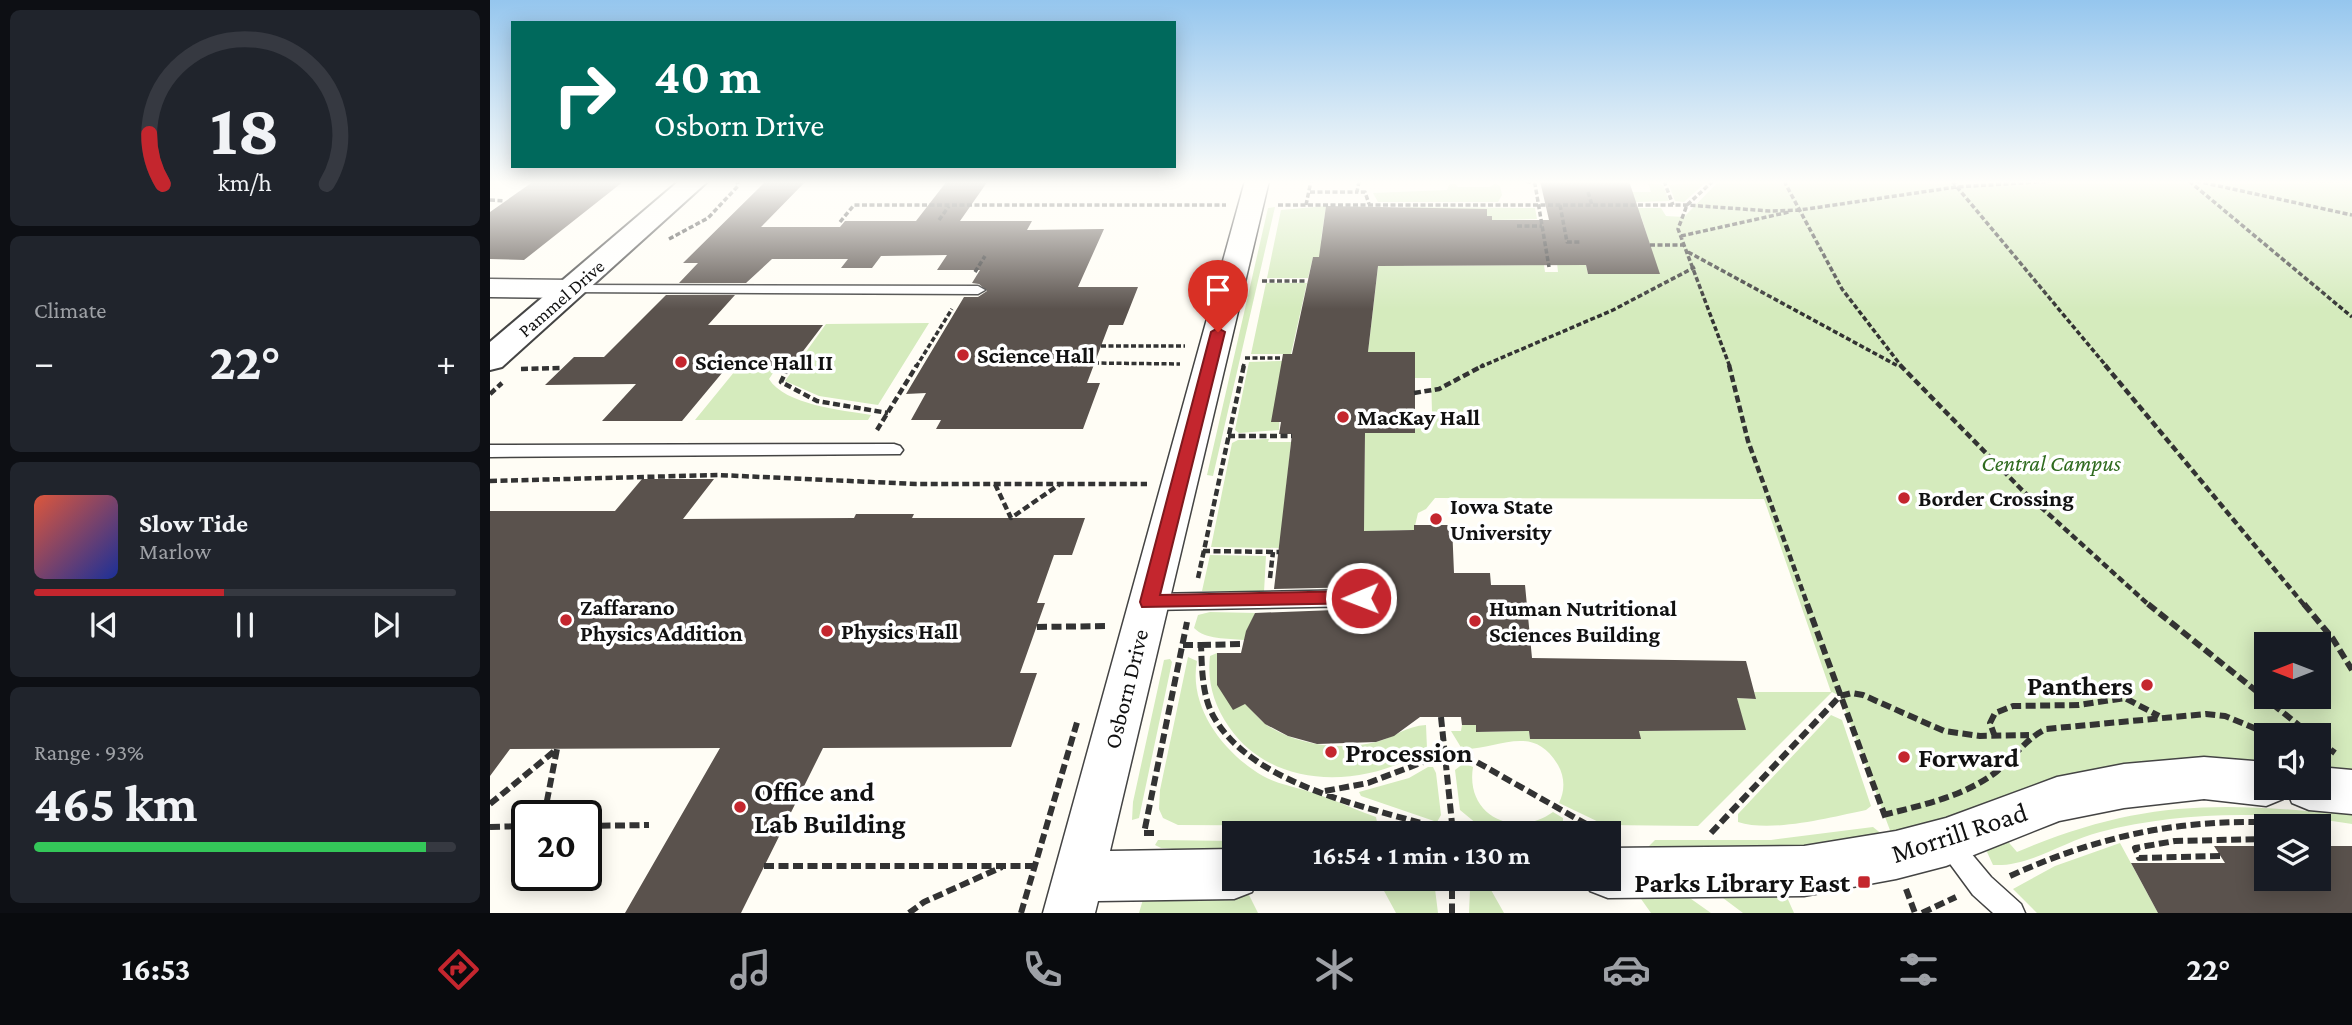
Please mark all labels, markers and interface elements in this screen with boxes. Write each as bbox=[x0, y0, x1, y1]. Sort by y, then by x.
icon: right bbox=[539, 49, 630, 140]
text: 40 m bbox=[654, 49, 761, 104]
text: 18 bbox=[210, 89, 280, 170]
text: Osborn Drive bbox=[654, 107, 824, 143]
text: km/h bbox=[218, 169, 272, 196]
street label: Pammel Drive bbox=[514, 255, 609, 341]
pin bbox=[1188, 260, 1248, 332]
icon: arrive bbox=[1199, 271, 1237, 309]
text: Climate bbox=[34, 297, 106, 323]
text: 22° bbox=[209, 332, 281, 390]
text: − bbox=[34, 341, 54, 383]
text: + bbox=[436, 341, 456, 383]
place label: Science Hall bbox=[977, 342, 1095, 368]
marker: Science Hall bbox=[955, 347, 971, 363]
place label: Science Hall II bbox=[695, 349, 833, 375]
marker: Science Hall II bbox=[673, 354, 689, 370]
place label: MacKay Hall bbox=[1357, 404, 1480, 430]
marker: MacKay Hall bbox=[1335, 409, 1351, 425]
park label: Central Campus bbox=[1981, 450, 2122, 476]
place label: Border Crossing bbox=[1918, 485, 2074, 511]
marker: Border Crossing bbox=[1896, 490, 1912, 506]
place label: Iowa State University bbox=[1450, 493, 1553, 545]
text: Slow Tide bbox=[139, 509, 248, 538]
marker: Iowa State University bbox=[1428, 511, 1444, 527]
text: Marlow bbox=[139, 538, 211, 564]
position arrow bbox=[1324, 561, 1398, 635]
place label: Zaffarano Physics Addition bbox=[580, 594, 743, 646]
place label: Human Nutritional Sciences Building bbox=[1489, 595, 1677, 647]
icon: previous bbox=[85, 606, 123, 644]
icon: pause bbox=[226, 606, 264, 644]
icon: next bbox=[367, 606, 405, 644]
marker: Zaffarano Physics Addition bbox=[558, 612, 574, 628]
marker: Human Nutritional Sciences Building bbox=[1467, 613, 1483, 629]
place label: Physics Hall bbox=[841, 618, 959, 644]
marker: Physics Hall bbox=[819, 623, 835, 639]
street label: Osborn Drive bbox=[1099, 626, 1153, 752]
north arrow bbox=[2254, 632, 2331, 709]
map controls bbox=[2254, 632, 2331, 891]
place label: Panthers bbox=[2027, 670, 2133, 701]
marker: Panthers bbox=[2139, 677, 2155, 693]
button: sound bbox=[2254, 723, 2331, 800]
place label: Procession bbox=[1345, 737, 1473, 768]
text: Range · 93% bbox=[34, 739, 144, 765]
place label: Forward bbox=[1918, 742, 2020, 773]
marker: Procession bbox=[1323, 744, 1339, 760]
marker: Forward bbox=[1896, 749, 1912, 765]
text: 465 km bbox=[34, 774, 197, 832]
place label: Office and Lab Building bbox=[754, 776, 906, 839]
street label: Morrill Road bbox=[1887, 796, 2031, 869]
marker: Office and Lab Building bbox=[732, 799, 748, 815]
speed limit sign: 20 bbox=[511, 800, 602, 891]
button: layers bbox=[2254, 814, 2331, 891]
text: 16:54 · 1 min · 130 m bbox=[1313, 841, 1530, 870]
place label: Parks Library East bbox=[1634, 867, 1851, 898]
marker: Parks Library East bbox=[1856, 874, 1872, 890]
icon: directions bbox=[434, 945, 483, 994]
icon: music bbox=[726, 945, 775, 994]
icon: phone bbox=[1018, 945, 1067, 994]
icon: climate bbox=[1310, 945, 1359, 994]
icon: car bbox=[1602, 945, 1651, 994]
icon: filters bbox=[1894, 945, 1943, 994]
text: 16:53 bbox=[122, 951, 190, 987]
text: 22° bbox=[2186, 951, 2230, 987]

